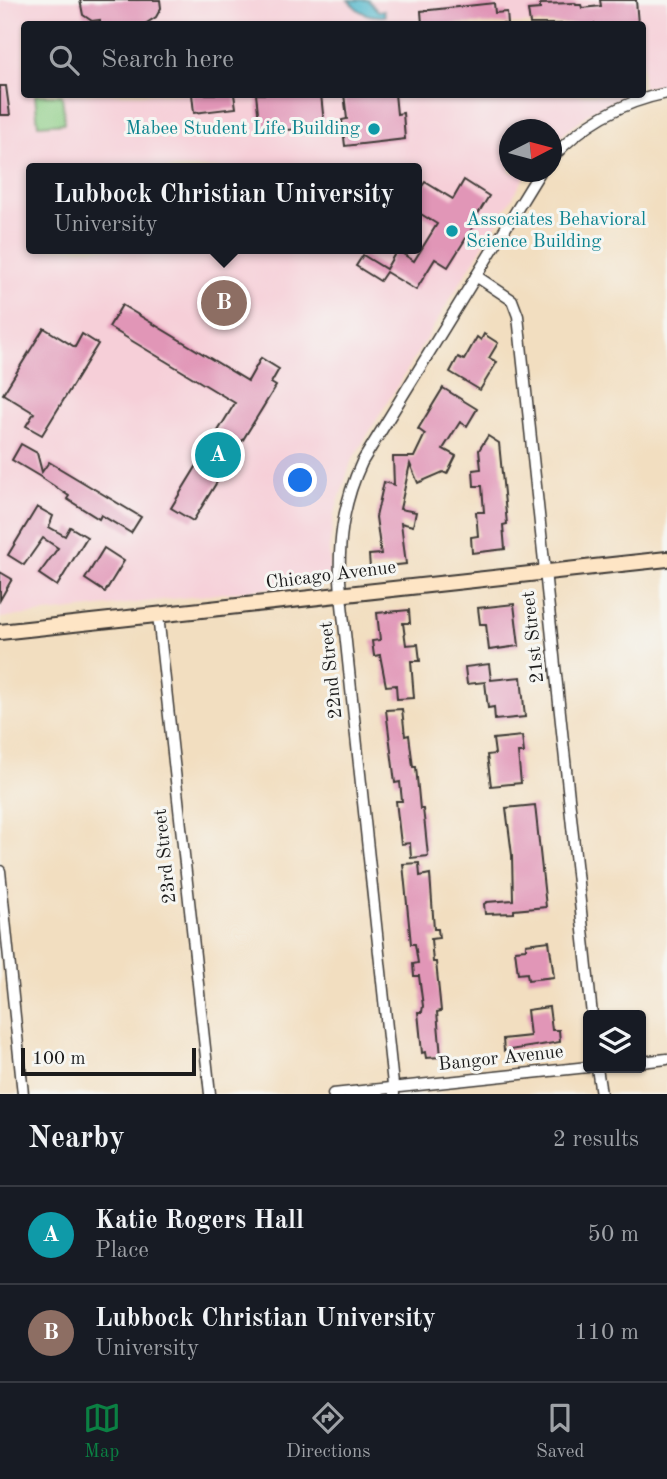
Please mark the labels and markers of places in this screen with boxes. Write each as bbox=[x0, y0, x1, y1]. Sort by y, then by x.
place label: Mabee Student Life Building bbox=[125, 120, 361, 139]
marker: Mabee Student Life Building bbox=[366, 121, 382, 137]
place label: Associates Behavioral Science Building bbox=[466, 211, 646, 252]
marker: Associates Behavioral Science Building bbox=[444, 223, 460, 239]
pin: B bbox=[201, 277, 247, 329]
pin: A bbox=[195, 429, 241, 481]

